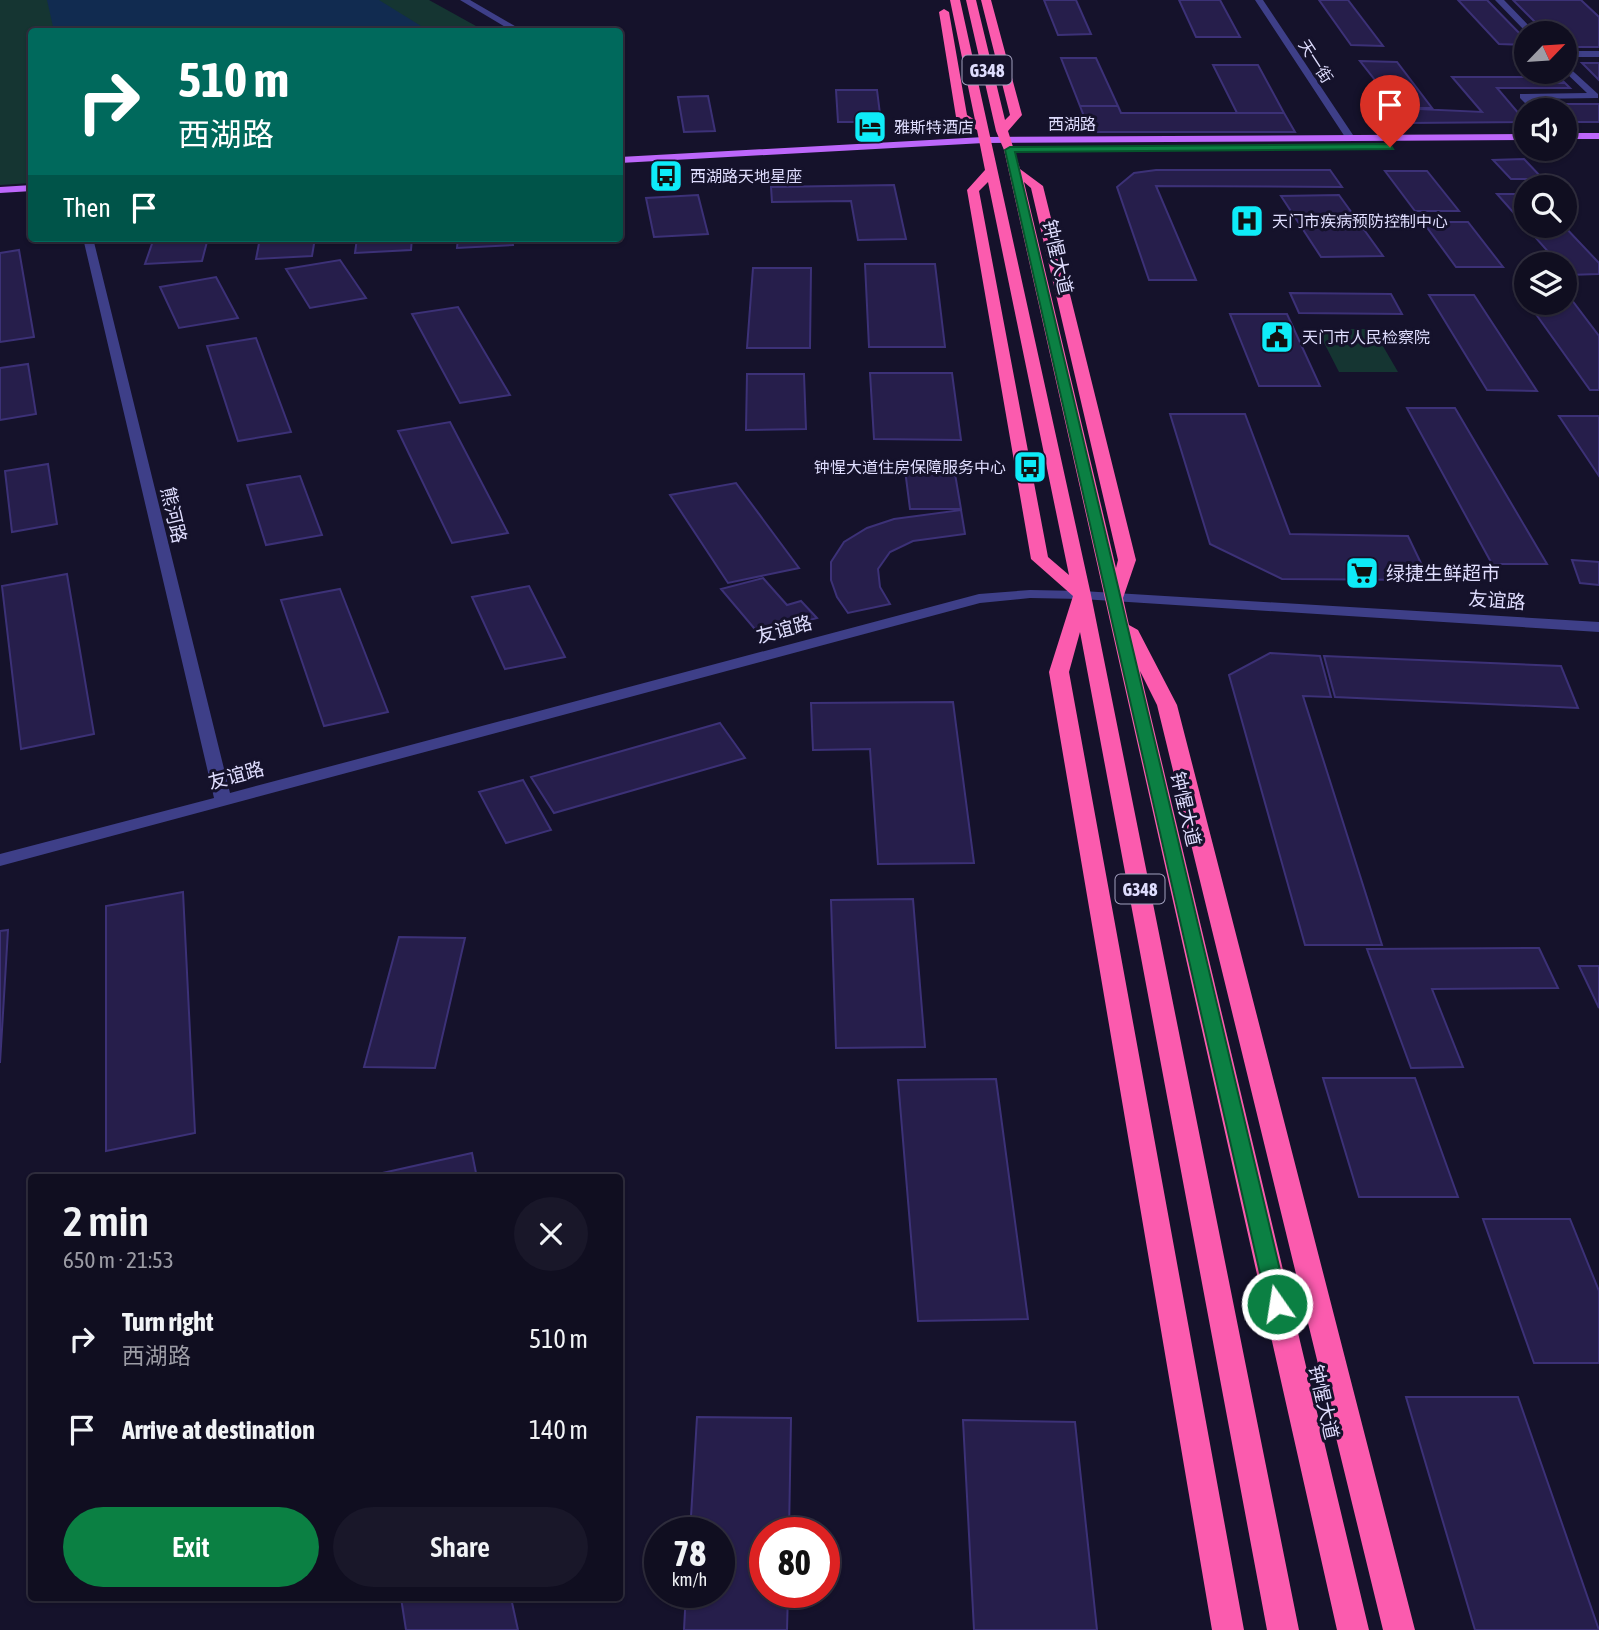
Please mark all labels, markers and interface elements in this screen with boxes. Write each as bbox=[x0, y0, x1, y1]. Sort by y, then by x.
north arrow bbox=[1514, 21, 1577, 84]
map controls bbox=[1514, 21, 1577, 315]
street label: 天一街 bbox=[1295, 36, 1337, 86]
text: 510 m bbox=[178, 51, 289, 107]
icon: right bbox=[63, 56, 154, 147]
road number: G348 bbox=[962, 56, 1012, 84]
pin bbox=[1360, 75, 1420, 147]
icon: arrive bbox=[1371, 86, 1409, 124]
button: sound bbox=[1514, 98, 1577, 161]
hotel icon: 雅斯特酒店 bbox=[851, 108, 889, 146]
street label: 西湖路 bbox=[1048, 115, 1096, 133]
text: 西湖路 bbox=[178, 116, 274, 153]
place label: 雅斯特酒店 bbox=[894, 118, 974, 136]
bus stop icon: 西湖路天地星座 bbox=[647, 157, 685, 195]
place label: 西湖路天地星座 bbox=[690, 167, 802, 185]
button: search bbox=[1514, 175, 1577, 238]
icon: arrive bbox=[125, 189, 163, 227]
text: Then bbox=[63, 193, 111, 223]
hospital icon: 天门市疾病预防控制中心 bbox=[1228, 202, 1266, 240]
place label: 天门市疾病预防控制中心 bbox=[1272, 212, 1448, 230]
street label: 钟惺大道 bbox=[1039, 217, 1077, 297]
button: layers bbox=[1514, 252, 1577, 315]
public building icon: 天门市人民检察院 bbox=[1258, 318, 1296, 356]
place label: 天门市人民检察院 bbox=[1302, 328, 1430, 346]
bus stop icon: 钟惺大道住房保障服务中心 bbox=[1011, 448, 1049, 486]
place label: 钟惺大道住房保障服务中心 bbox=[814, 458, 1006, 476]
street label: 熊河路 bbox=[157, 485, 191, 545]
supermarket icon: 绿捷生鲜超市 bbox=[1343, 554, 1381, 592]
place label: 绿捷生鲜超市 bbox=[1386, 562, 1500, 584]
street label: 友谊路 bbox=[1468, 587, 1526, 613]
street label: 友谊路 bbox=[754, 611, 814, 647]
street label: 友谊路 bbox=[206, 757, 266, 793]
street label: 钟惺大道 bbox=[1167, 769, 1205, 849]
road number: G348 bbox=[1116, 874, 1164, 904]
text: 2 min bbox=[63, 1197, 149, 1245]
button: close bbox=[514, 1197, 588, 1271]
text: 650 m · 21:53 bbox=[63, 1247, 174, 1273]
position arrow bbox=[1240, 1267, 1314, 1341]
text: Turn right bbox=[122, 1307, 213, 1337]
icon: right bbox=[63, 1320, 101, 1358]
text: 510 m bbox=[529, 1324, 588, 1354]
text: 西湖路 bbox=[122, 1343, 191, 1369]
street label: 钟惺大道 bbox=[1305, 1362, 1343, 1442]
icon: arrive bbox=[63, 1411, 101, 1449]
text: Arrive at destination bbox=[122, 1415, 315, 1445]
text: 140 m bbox=[529, 1415, 588, 1445]
button: Exit bbox=[63, 1507, 319, 1587]
button: Share bbox=[333, 1507, 588, 1587]
speed limit sign: 80 bbox=[749, 1517, 840, 1608]
text: 78 bbox=[673, 1533, 706, 1573]
text: km/h bbox=[672, 1569, 707, 1590]

